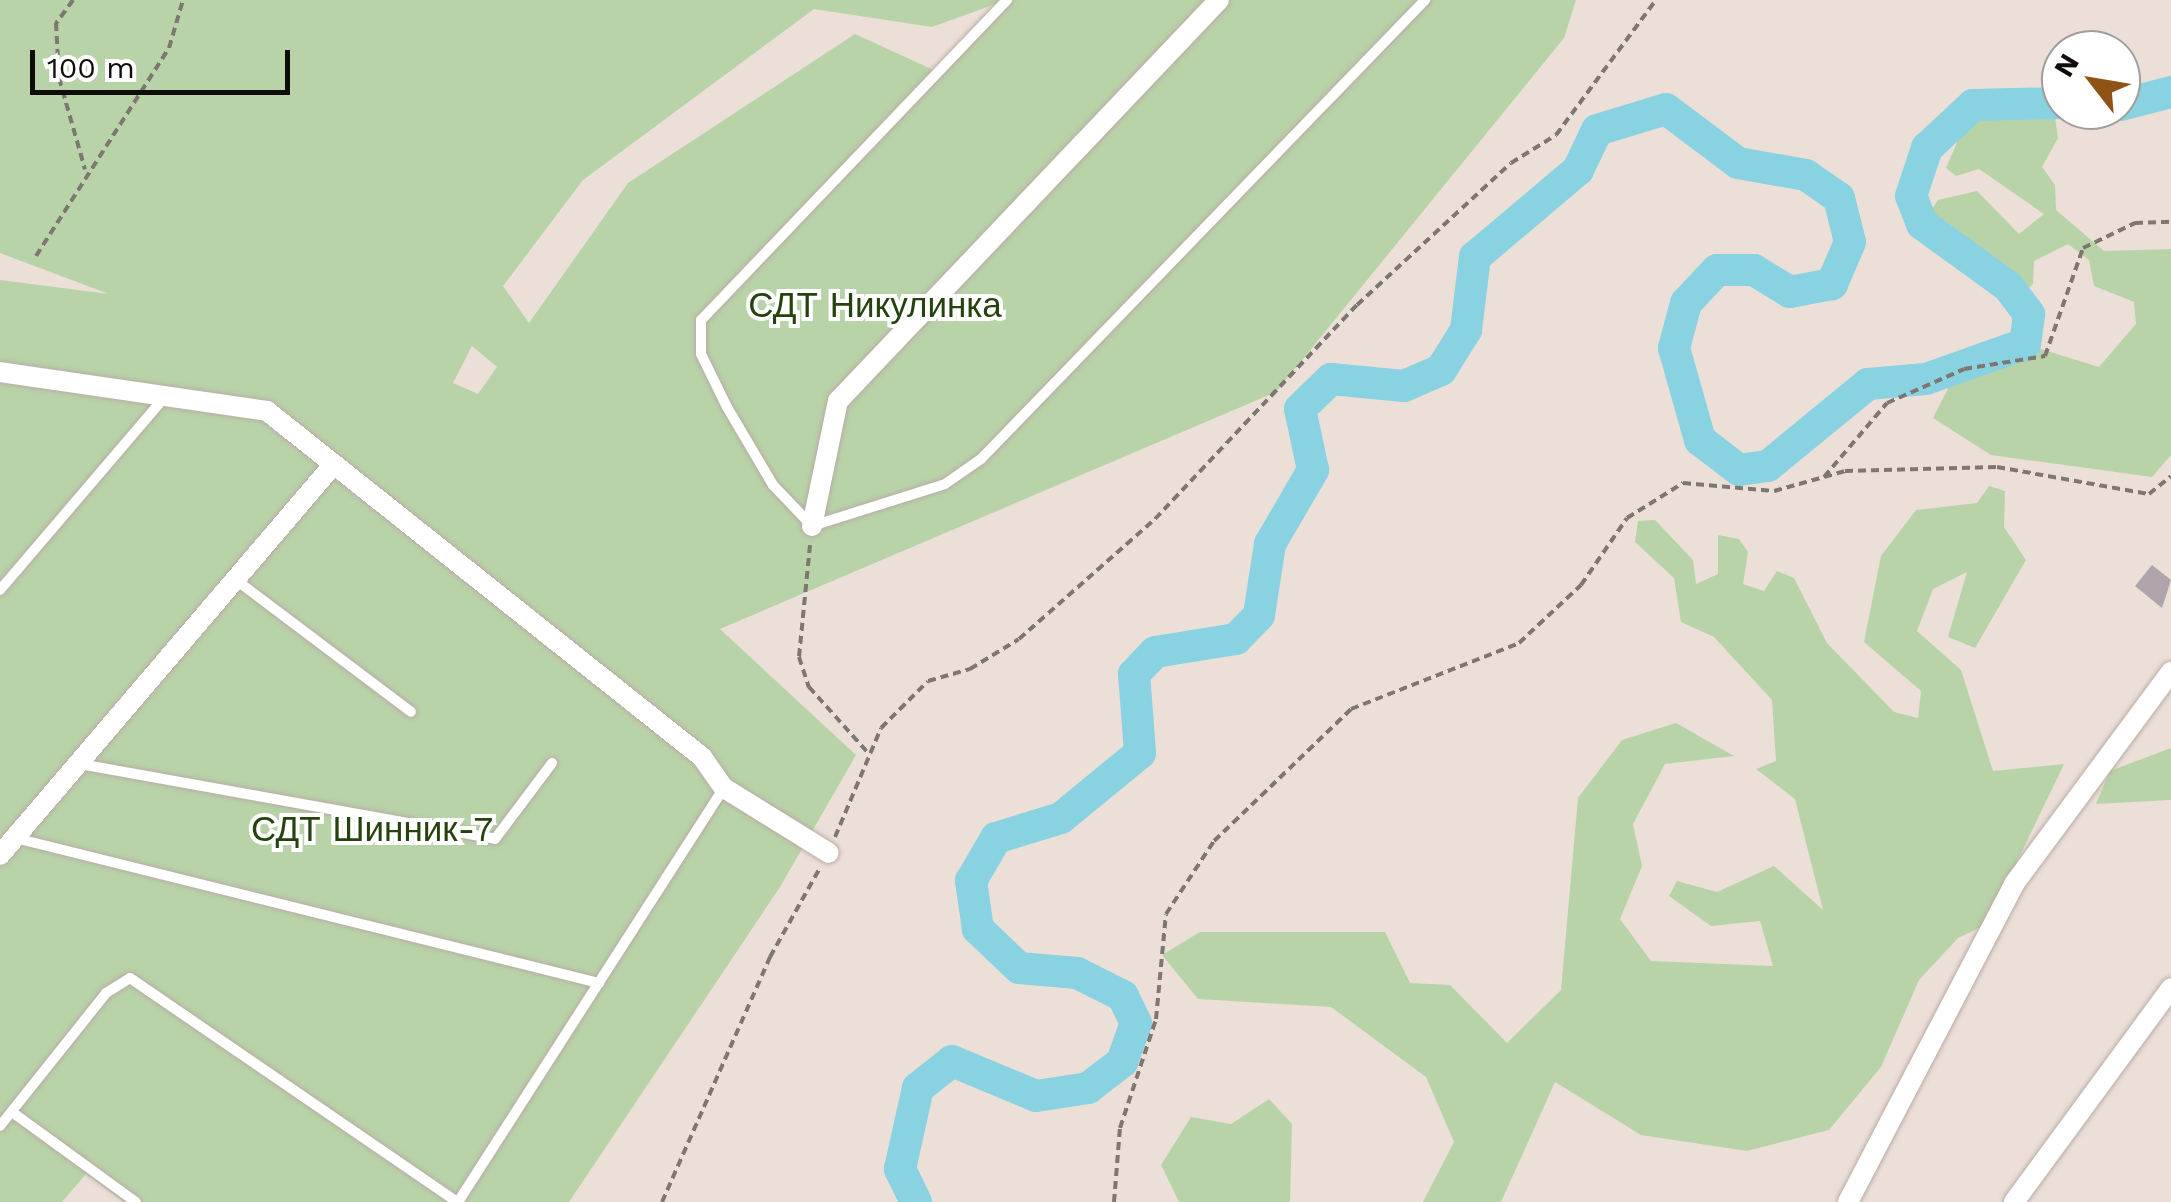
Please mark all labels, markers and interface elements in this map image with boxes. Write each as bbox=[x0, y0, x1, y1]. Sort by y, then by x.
scale bar bbox=[35, 30, 295, 92]
north arrow bbox=[2041, 30, 2141, 130]
text: N bbox=[2047, 48, 2086, 83]
text: 100 m bbox=[47, 50, 135, 85]
park label: СДТ Никулинка bbox=[748, 284, 1002, 326]
park label: СДТ Шинник-7 bbox=[251, 808, 493, 850]

